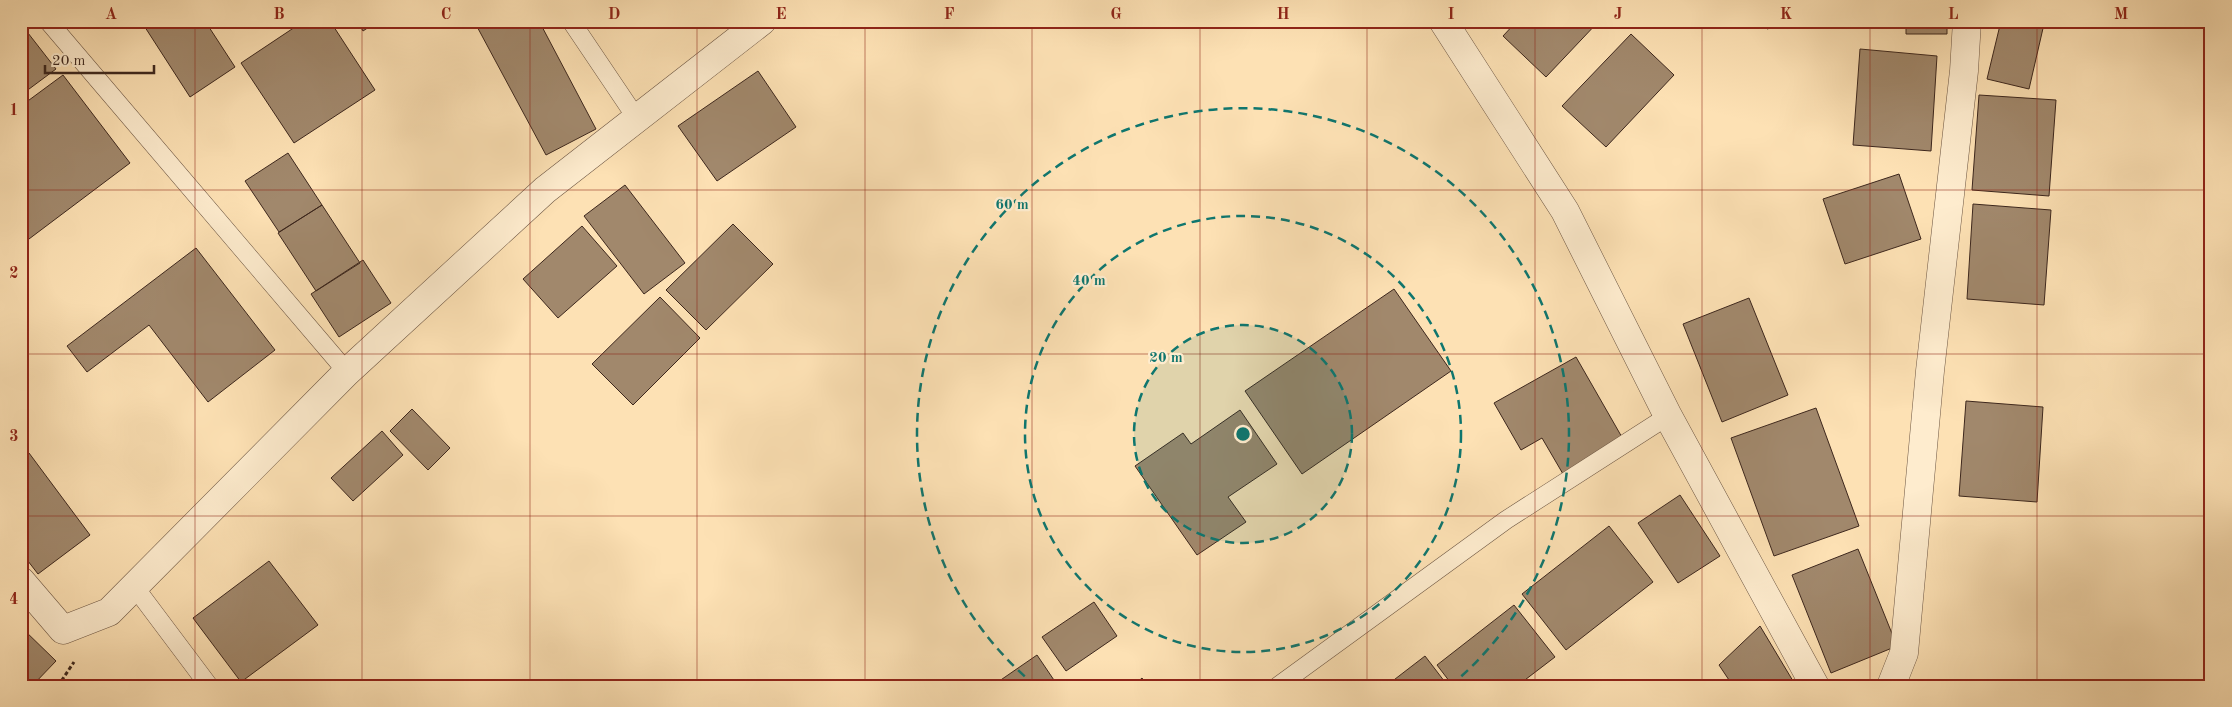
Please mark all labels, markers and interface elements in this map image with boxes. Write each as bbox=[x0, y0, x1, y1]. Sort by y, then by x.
text: A bbox=[105, 7, 117, 23]
text: B bbox=[273, 7, 285, 23]
text: C bbox=[441, 7, 451, 23]
text: D bbox=[608, 7, 620, 23]
text: E bbox=[775, 7, 787, 23]
text: F bbox=[944, 7, 955, 23]
text: G bbox=[1110, 7, 1122, 23]
text: H bbox=[1276, 7, 1290, 23]
text: I bbox=[1447, 7, 1455, 23]
text: J bbox=[1614, 7, 1623, 23]
text: K bbox=[1780, 7, 1792, 23]
text: L bbox=[1948, 7, 1959, 23]
text: M bbox=[2114, 7, 2128, 23]
scale bar bbox=[45, 42, 154, 74]
text: 20 m bbox=[52, 54, 86, 69]
text: 1 bbox=[9, 103, 19, 119]
text: 60 m bbox=[995, 198, 1029, 213]
text: 2 bbox=[9, 266, 19, 282]
text: 40 m bbox=[1072, 274, 1106, 289]
text: 20 m bbox=[1149, 351, 1183, 366]
centre of rings bbox=[1234, 425, 1252, 443]
text: 3 bbox=[9, 429, 19, 445]
text: 4 bbox=[9, 592, 19, 608]

